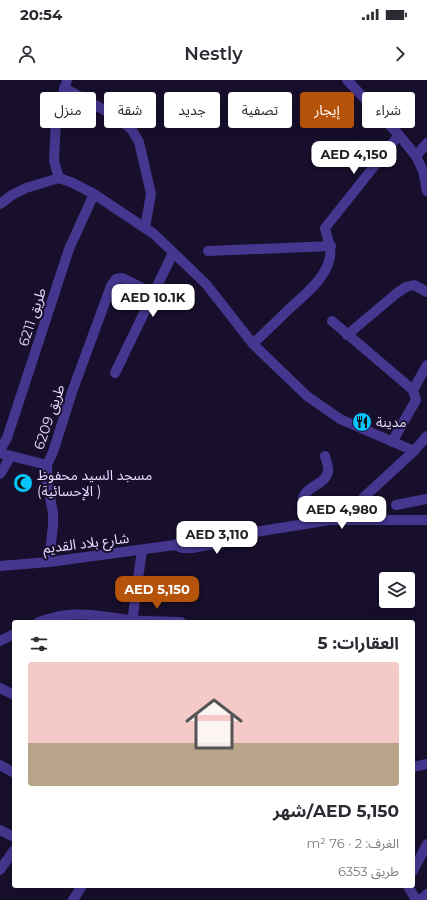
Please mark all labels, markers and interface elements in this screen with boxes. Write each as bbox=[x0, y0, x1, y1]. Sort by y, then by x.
text: 20:54 bbox=[20, 5, 62, 24]
icon: person bbox=[16, 43, 38, 65]
text: Nestly bbox=[184, 43, 243, 65]
icon: forward bbox=[389, 43, 411, 65]
chip: منزل bbox=[40, 92, 96, 128]
chip: شقة bbox=[104, 92, 156, 128]
chip: جديد bbox=[164, 92, 220, 128]
chip: تصفية bbox=[228, 92, 292, 128]
chip: إيجار bbox=[300, 92, 354, 128]
chip: شراء bbox=[362, 92, 415, 128]
pin: AED 4,150 bbox=[308, 141, 400, 175]
text: AED 4,150 bbox=[320, 146, 388, 162]
pin: AED 10.1K bbox=[107, 284, 199, 318]
street label: طريق 6211 bbox=[14, 286, 51, 349]
text: AED 10.1K bbox=[121, 289, 185, 305]
street label: طريق 6209 bbox=[29, 382, 70, 452]
restaurant icon: مدينة bbox=[351, 411, 373, 433]
place label: مدينة bbox=[376, 413, 407, 431]
place label: مسجد السيد محفوظ (الإحسائية ) bbox=[37, 466, 152, 501]
mosque icon: مسجد السيد محفوظ (الإحسائية ) bbox=[12, 472, 34, 494]
pin: AED 4,980 bbox=[296, 496, 388, 530]
text: AED 4,980 bbox=[306, 501, 378, 517]
pin: AED 3,110 bbox=[171, 521, 263, 555]
text: AED 3,110 bbox=[185, 526, 249, 542]
street label: شارع بلاد القديم bbox=[42, 529, 130, 559]
map controls bbox=[379, 572, 415, 608]
button: layers bbox=[379, 572, 415, 608]
pin: AED 5,150 bbox=[111, 576, 203, 610]
text: AED 5,150 bbox=[124, 581, 190, 597]
icon: filters bbox=[28, 633, 50, 655]
text: العقارات: 5 bbox=[318, 633, 399, 653]
icon: home bbox=[178, 688, 250, 760]
text: AED 5,150/شهر bbox=[273, 801, 399, 821]
text: الغرف: 2 · 76 m² bbox=[306, 835, 399, 851]
text: طريق 6353 bbox=[338, 863, 399, 879]

